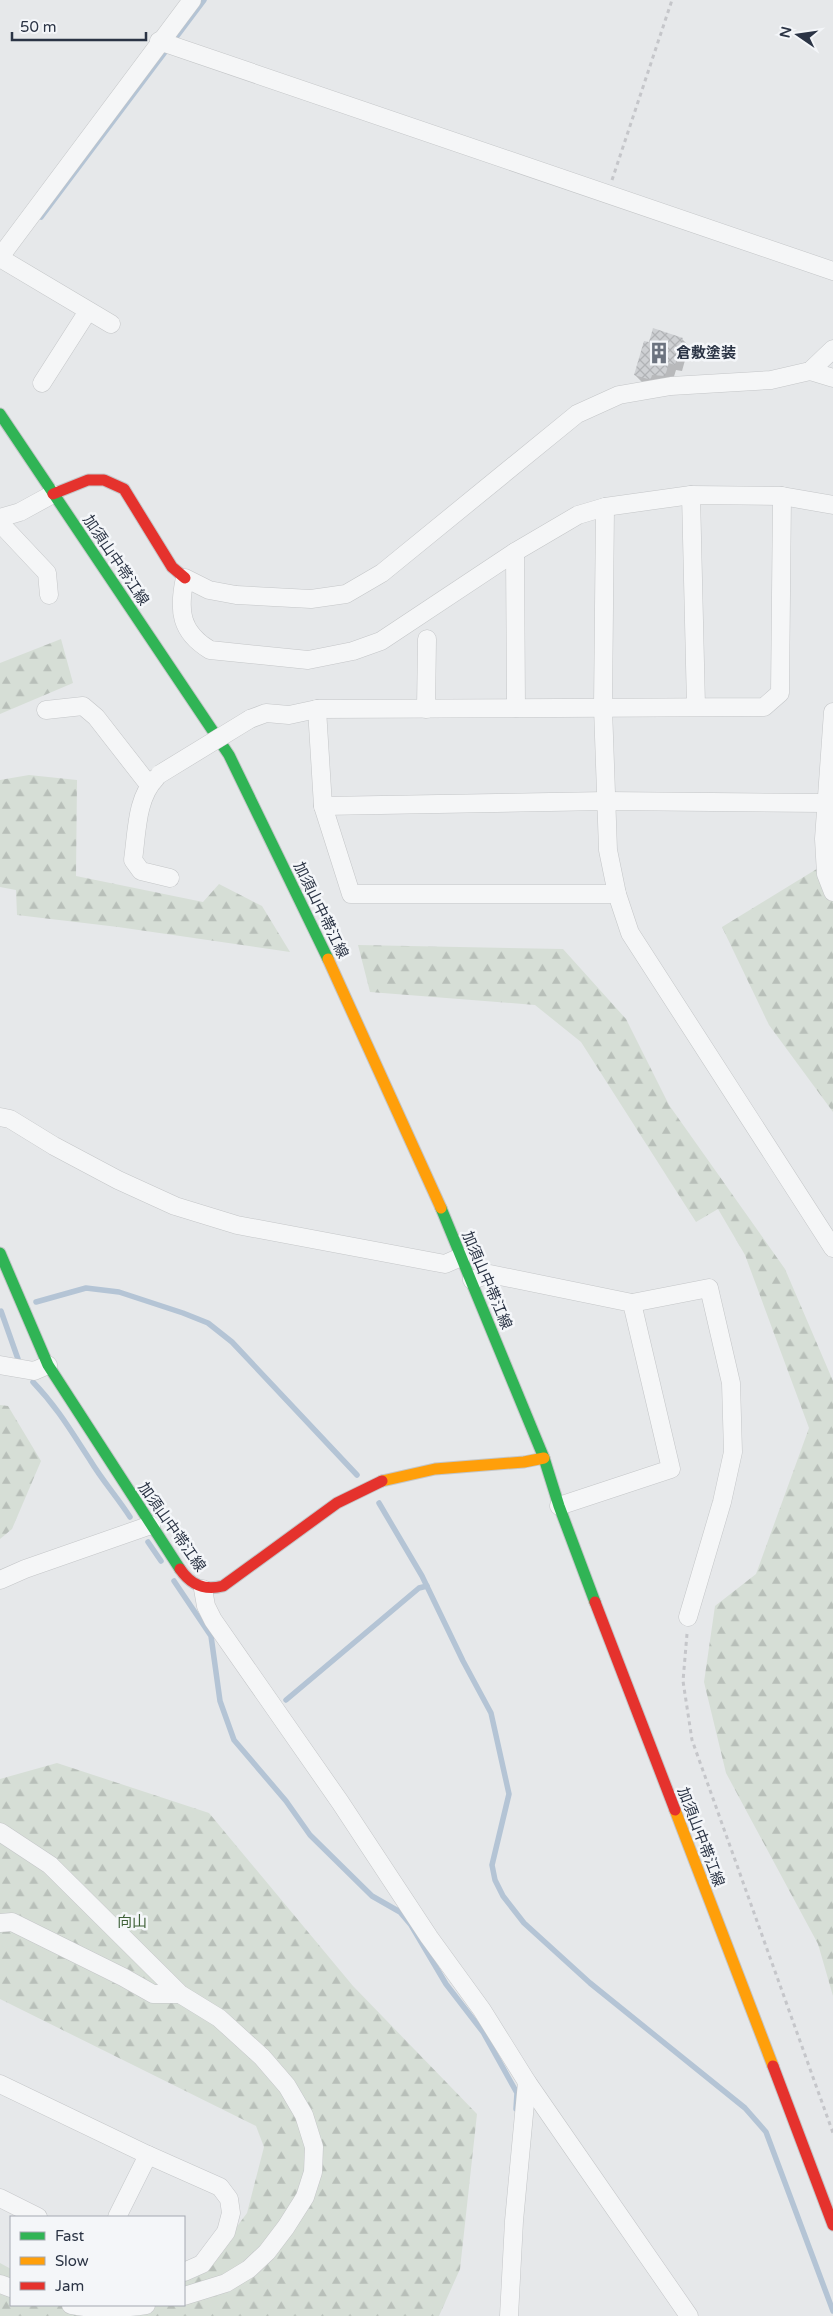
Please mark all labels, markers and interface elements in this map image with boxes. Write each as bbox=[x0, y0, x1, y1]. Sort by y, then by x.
scale bar bbox=[12, 10, 146, 42]
north arrow bbox=[773, 10, 823, 60]
text: 50 m bbox=[20, 18, 57, 36]
text: N bbox=[776, 25, 795, 40]
building icon: 倉敷塗装 bbox=[646, 340, 672, 366]
place label: 倉敷塗装 bbox=[676, 344, 736, 362]
street label: 加須山中帯江線 bbox=[79, 511, 153, 609]
street label: 加須山中帯江線 bbox=[290, 859, 352, 961]
street label: 加須山中帯江線 bbox=[458, 1228, 516, 1332]
street label: 加須山中帯江線 bbox=[135, 1479, 209, 1575]
street label: 加須山中帯江線 bbox=[674, 1785, 728, 1889]
park label: 向山 bbox=[117, 1913, 147, 1931]
legend bbox=[10, 2216, 185, 2306]
text: Fast bbox=[55, 2227, 85, 2245]
text: Slow bbox=[55, 2252, 89, 2270]
text: Jam bbox=[55, 2277, 84, 2295]

